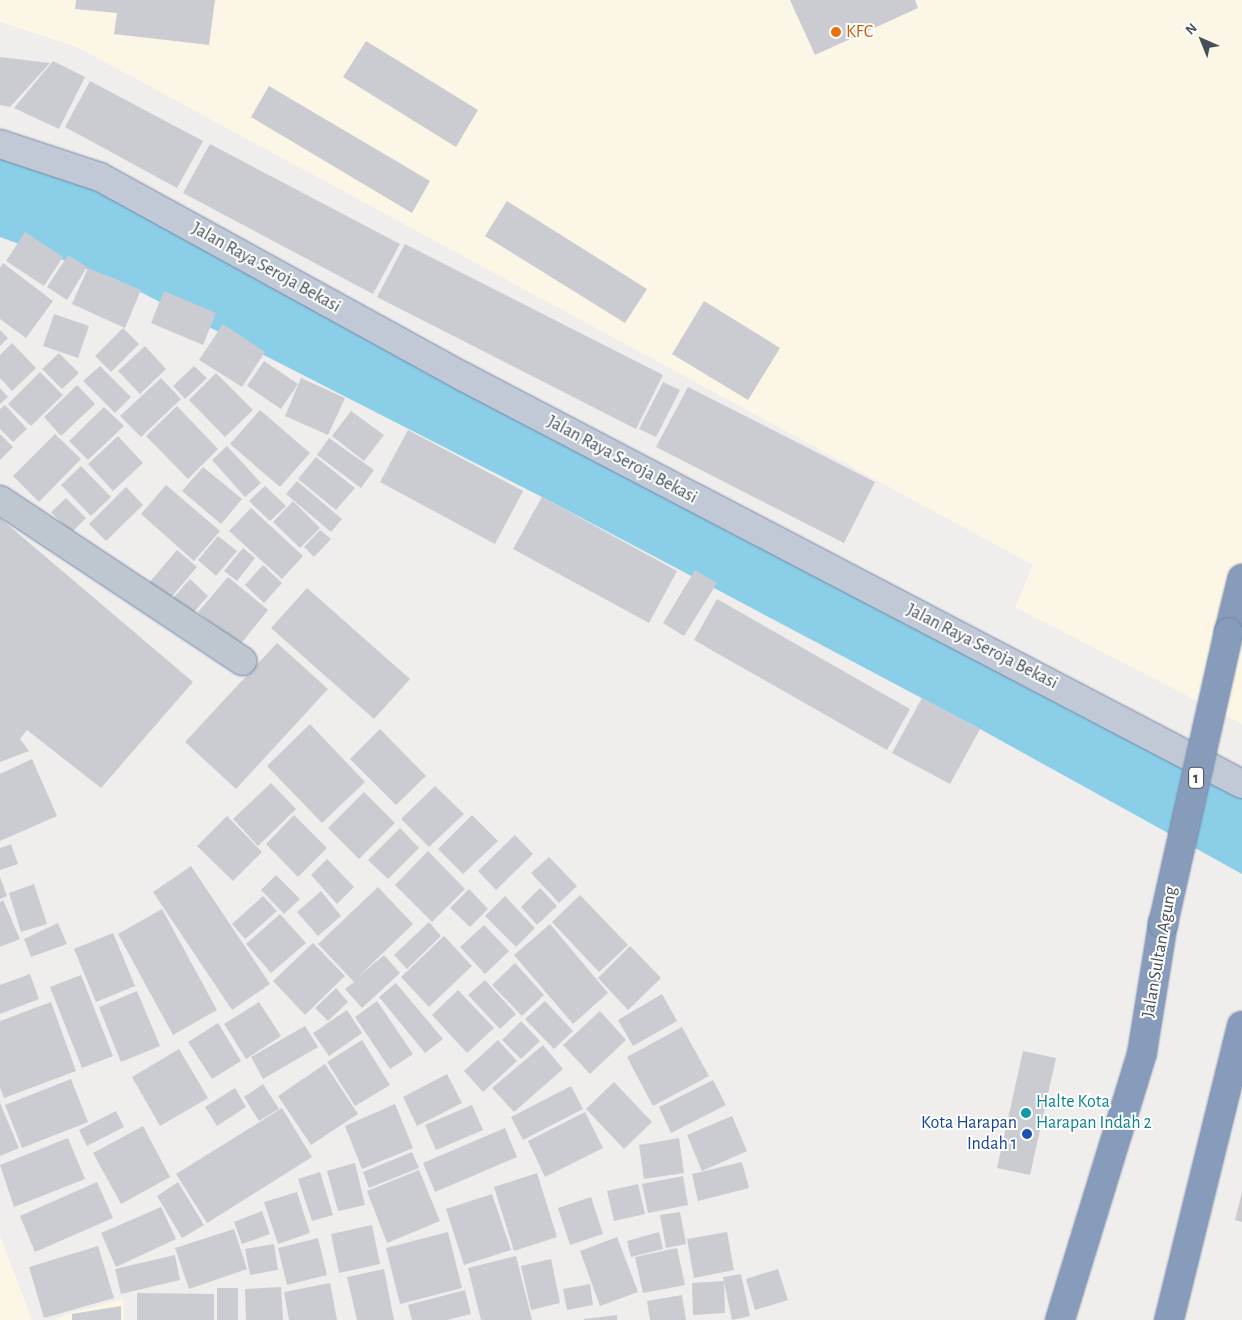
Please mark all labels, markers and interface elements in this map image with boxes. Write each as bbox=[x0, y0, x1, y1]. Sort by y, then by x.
north arrow bbox=[1177, 15, 1227, 65]
place label: KFC bbox=[846, 21, 873, 43]
text: N bbox=[1183, 21, 1200, 38]
marker: KFC bbox=[830, 26, 842, 38]
street label: Jalan Raya Seroja Bekasi bbox=[188, 218, 344, 318]
street label: Jalan Raya Seroja Bekasi bbox=[543, 411, 701, 509]
street label: Jalan Raya Seroja Bekasi bbox=[903, 600, 1061, 694]
road number: 1 bbox=[1187, 764, 1205, 791]
street label: Jalan Sultan Agung bbox=[1138, 885, 1182, 1019]
place label: Halte Kota Harapan Indah 2 bbox=[1036, 1092, 1152, 1134]
marker: Halte Kota Harapan Indah 2 bbox=[1020, 1107, 1032, 1119]
place label: Kota Harapan Indah 1 bbox=[921, 1113, 1017, 1156]
marker: Kota Harapan Indah 1 bbox=[1021, 1128, 1033, 1140]

